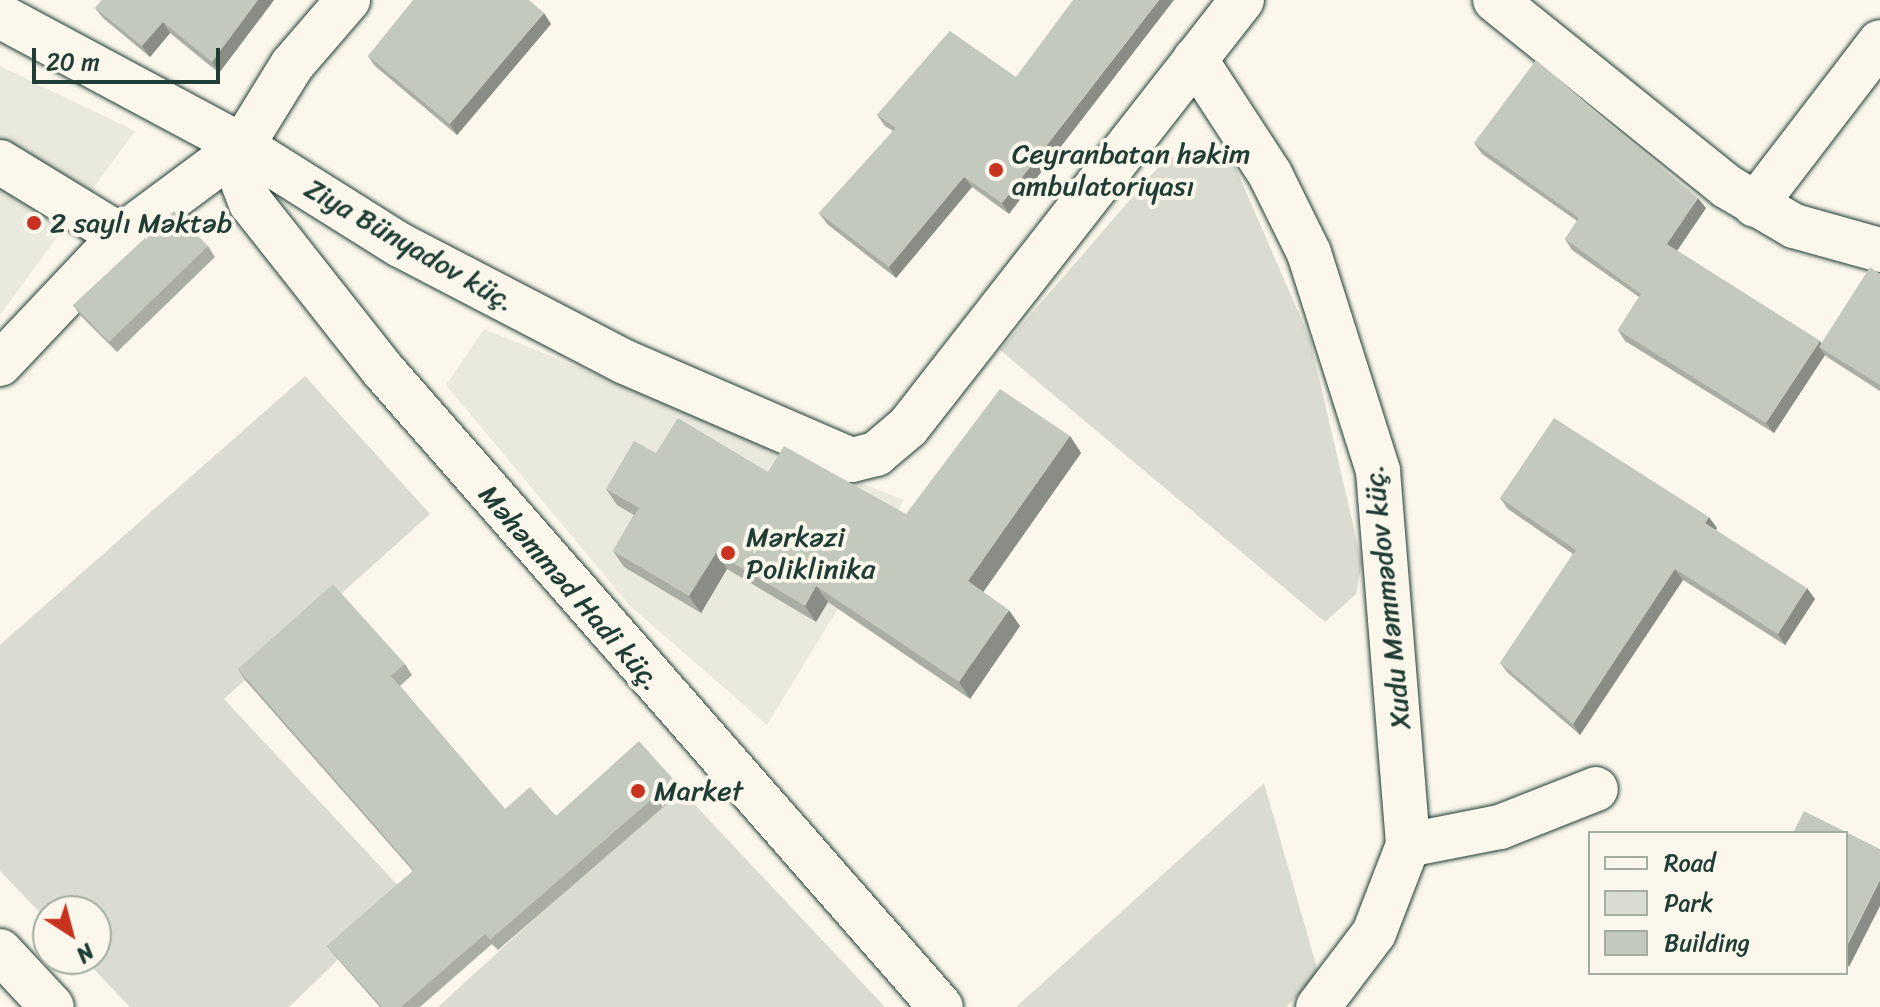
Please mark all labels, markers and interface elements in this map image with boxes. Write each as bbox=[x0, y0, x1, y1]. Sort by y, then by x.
scale bar bbox=[36, 32, 224, 82]
text: 20 m bbox=[46, 41, 100, 83]
place label: Ceyranbatan həkim ambulatoriyası bbox=[1012, 137, 1251, 203]
marker: Ceyranbatan həkim ambulatoriyası bbox=[987, 161, 1005, 179]
street label: Ziya Bünyadov küç. bbox=[299, 171, 521, 319]
place label: 2 saylı Məktəb bbox=[50, 206, 232, 240]
marker: 2 saylı Məktəb bbox=[25, 214, 43, 232]
street label: Xudu Məmmədov küç. bbox=[1356, 464, 1418, 730]
street label: Məhəmməd Hadi küç. bbox=[471, 478, 669, 698]
place label: Mərkəzi Poliklinika bbox=[746, 520, 875, 586]
marker: Mərkəzi Poliklinika bbox=[717, 542, 739, 564]
place label: Market bbox=[654, 774, 743, 808]
marker: Market bbox=[629, 782, 647, 800]
legend bbox=[1588, 831, 1848, 975]
text: Road bbox=[1664, 842, 1715, 884]
text: Park bbox=[1664, 882, 1713, 924]
north arrow bbox=[32, 895, 112, 975]
text: Building bbox=[1664, 922, 1750, 964]
text: N bbox=[68, 933, 103, 973]

